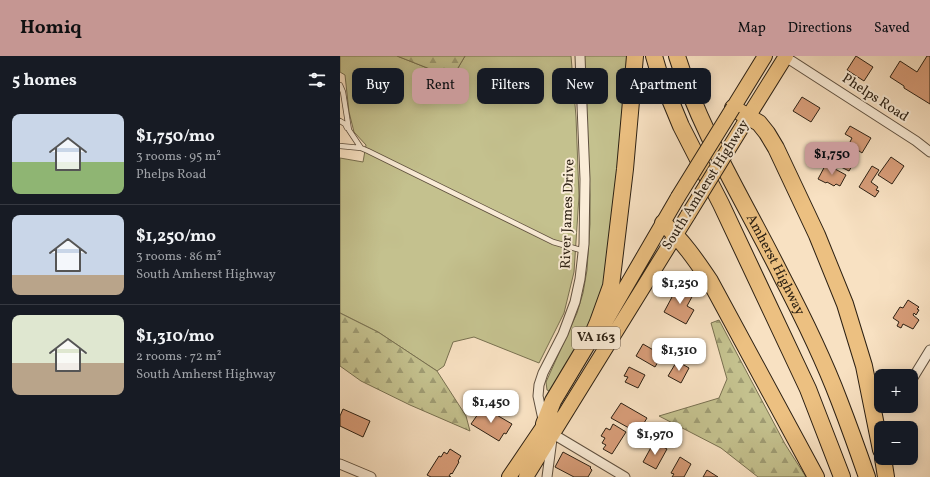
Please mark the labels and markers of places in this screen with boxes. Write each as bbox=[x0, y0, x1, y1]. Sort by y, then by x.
pin: $1,750 bbox=[799, 142, 865, 176]
pin: $1,250 bbox=[647, 271, 713, 305]
pin: $1,310 bbox=[646, 338, 712, 372]
pin: $1,450 bbox=[458, 390, 524, 424]
pin: $1,970 bbox=[622, 422, 688, 456]

